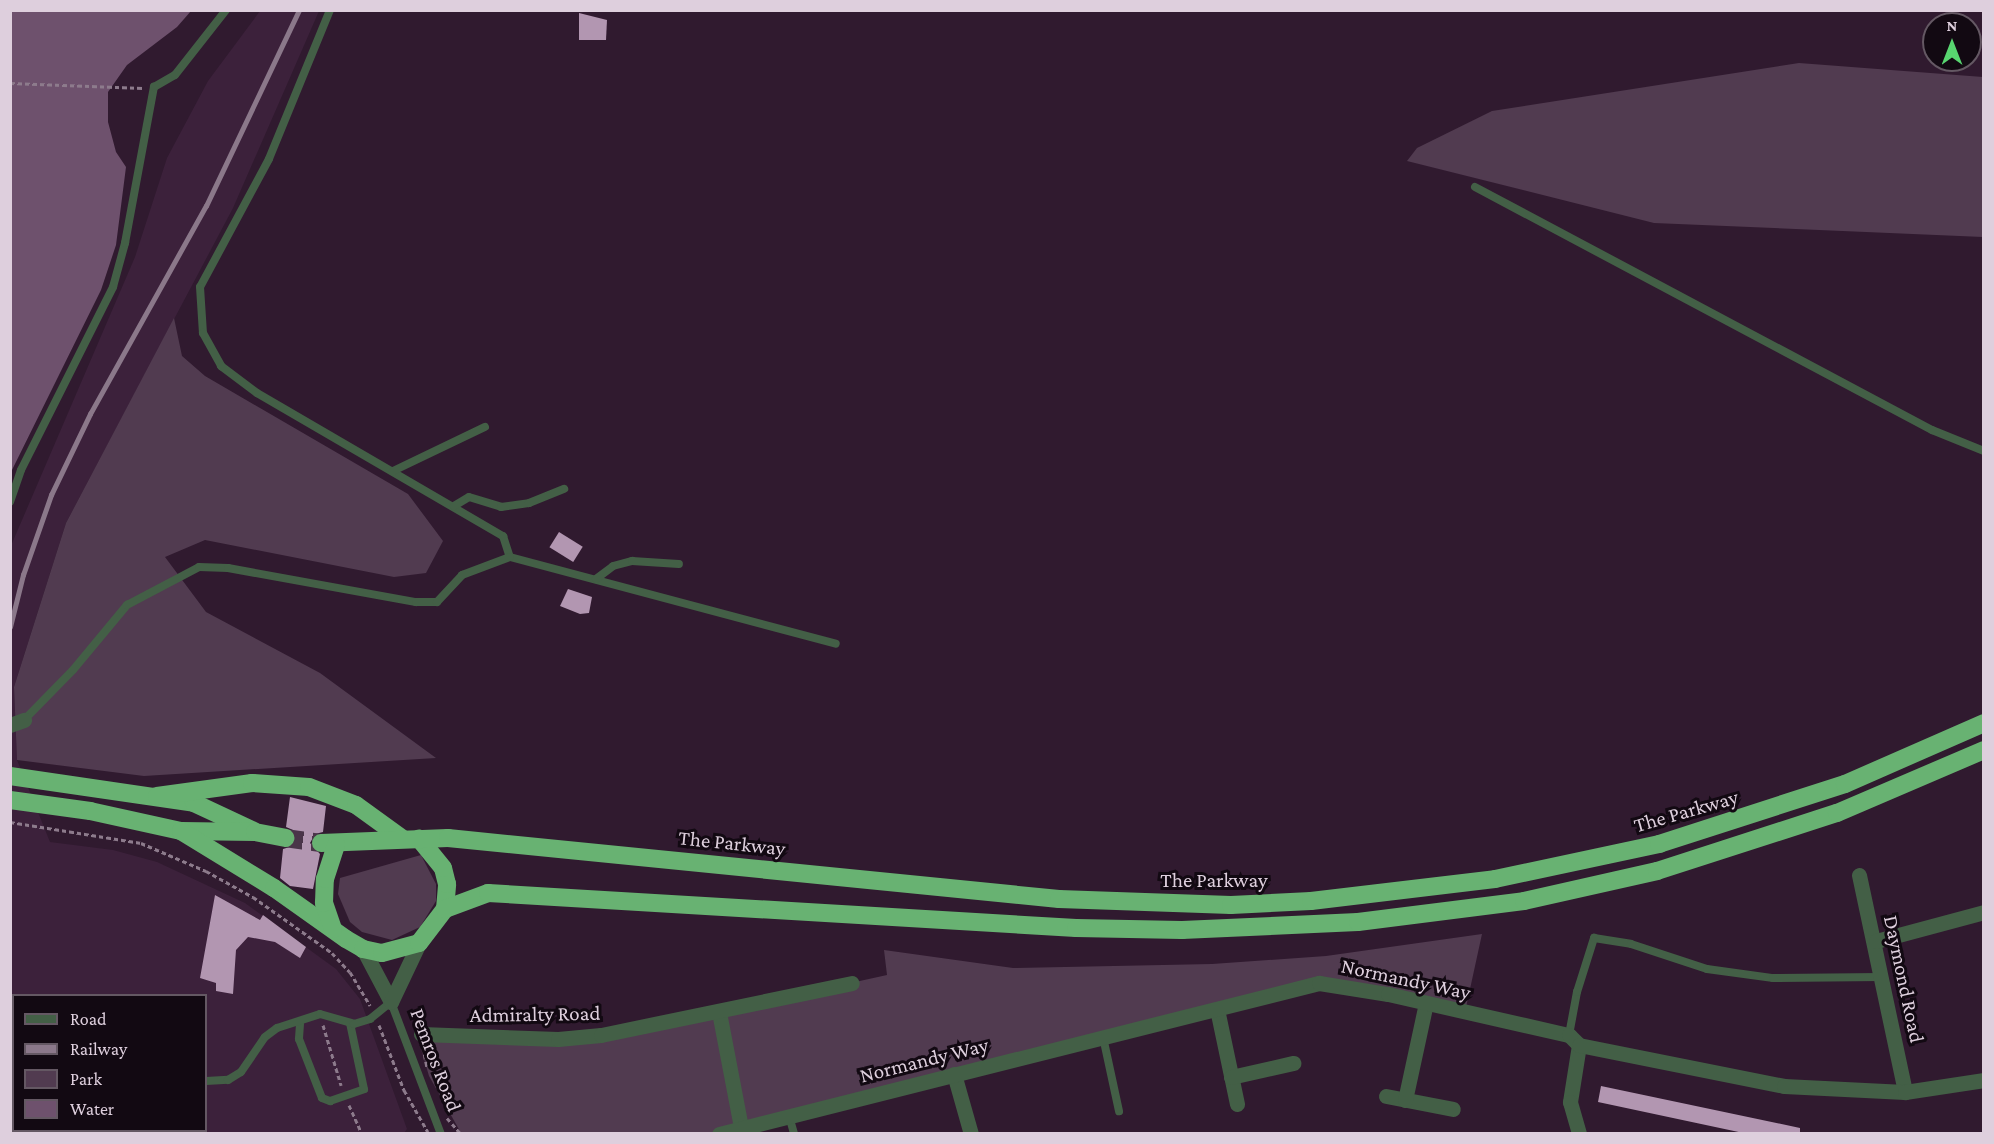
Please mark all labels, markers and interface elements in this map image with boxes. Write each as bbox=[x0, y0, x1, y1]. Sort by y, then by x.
north arrow bbox=[1922, 12, 1982, 72]
text: N bbox=[1947, 17, 1957, 34]
street label: The Parkway bbox=[1631, 784, 1741, 838]
street label: The Parkway bbox=[677, 825, 787, 861]
street label: The Parkway bbox=[1160, 867, 1268, 893]
street label: Daymond Road bbox=[1878, 913, 1930, 1045]
street label: Normandy Way bbox=[1339, 953, 1473, 1005]
legend bbox=[12, 994, 207, 1132]
street label: Admiralty Road bbox=[469, 1000, 601, 1028]
street label: Pemros Road bbox=[405, 1005, 467, 1115]
text: Road bbox=[70, 1009, 107, 1029]
street label: Normandy Way bbox=[857, 1032, 991, 1088]
text: Railway bbox=[70, 1039, 127, 1059]
text: Park bbox=[70, 1069, 102, 1089]
text: Water bbox=[70, 1099, 114, 1119]

